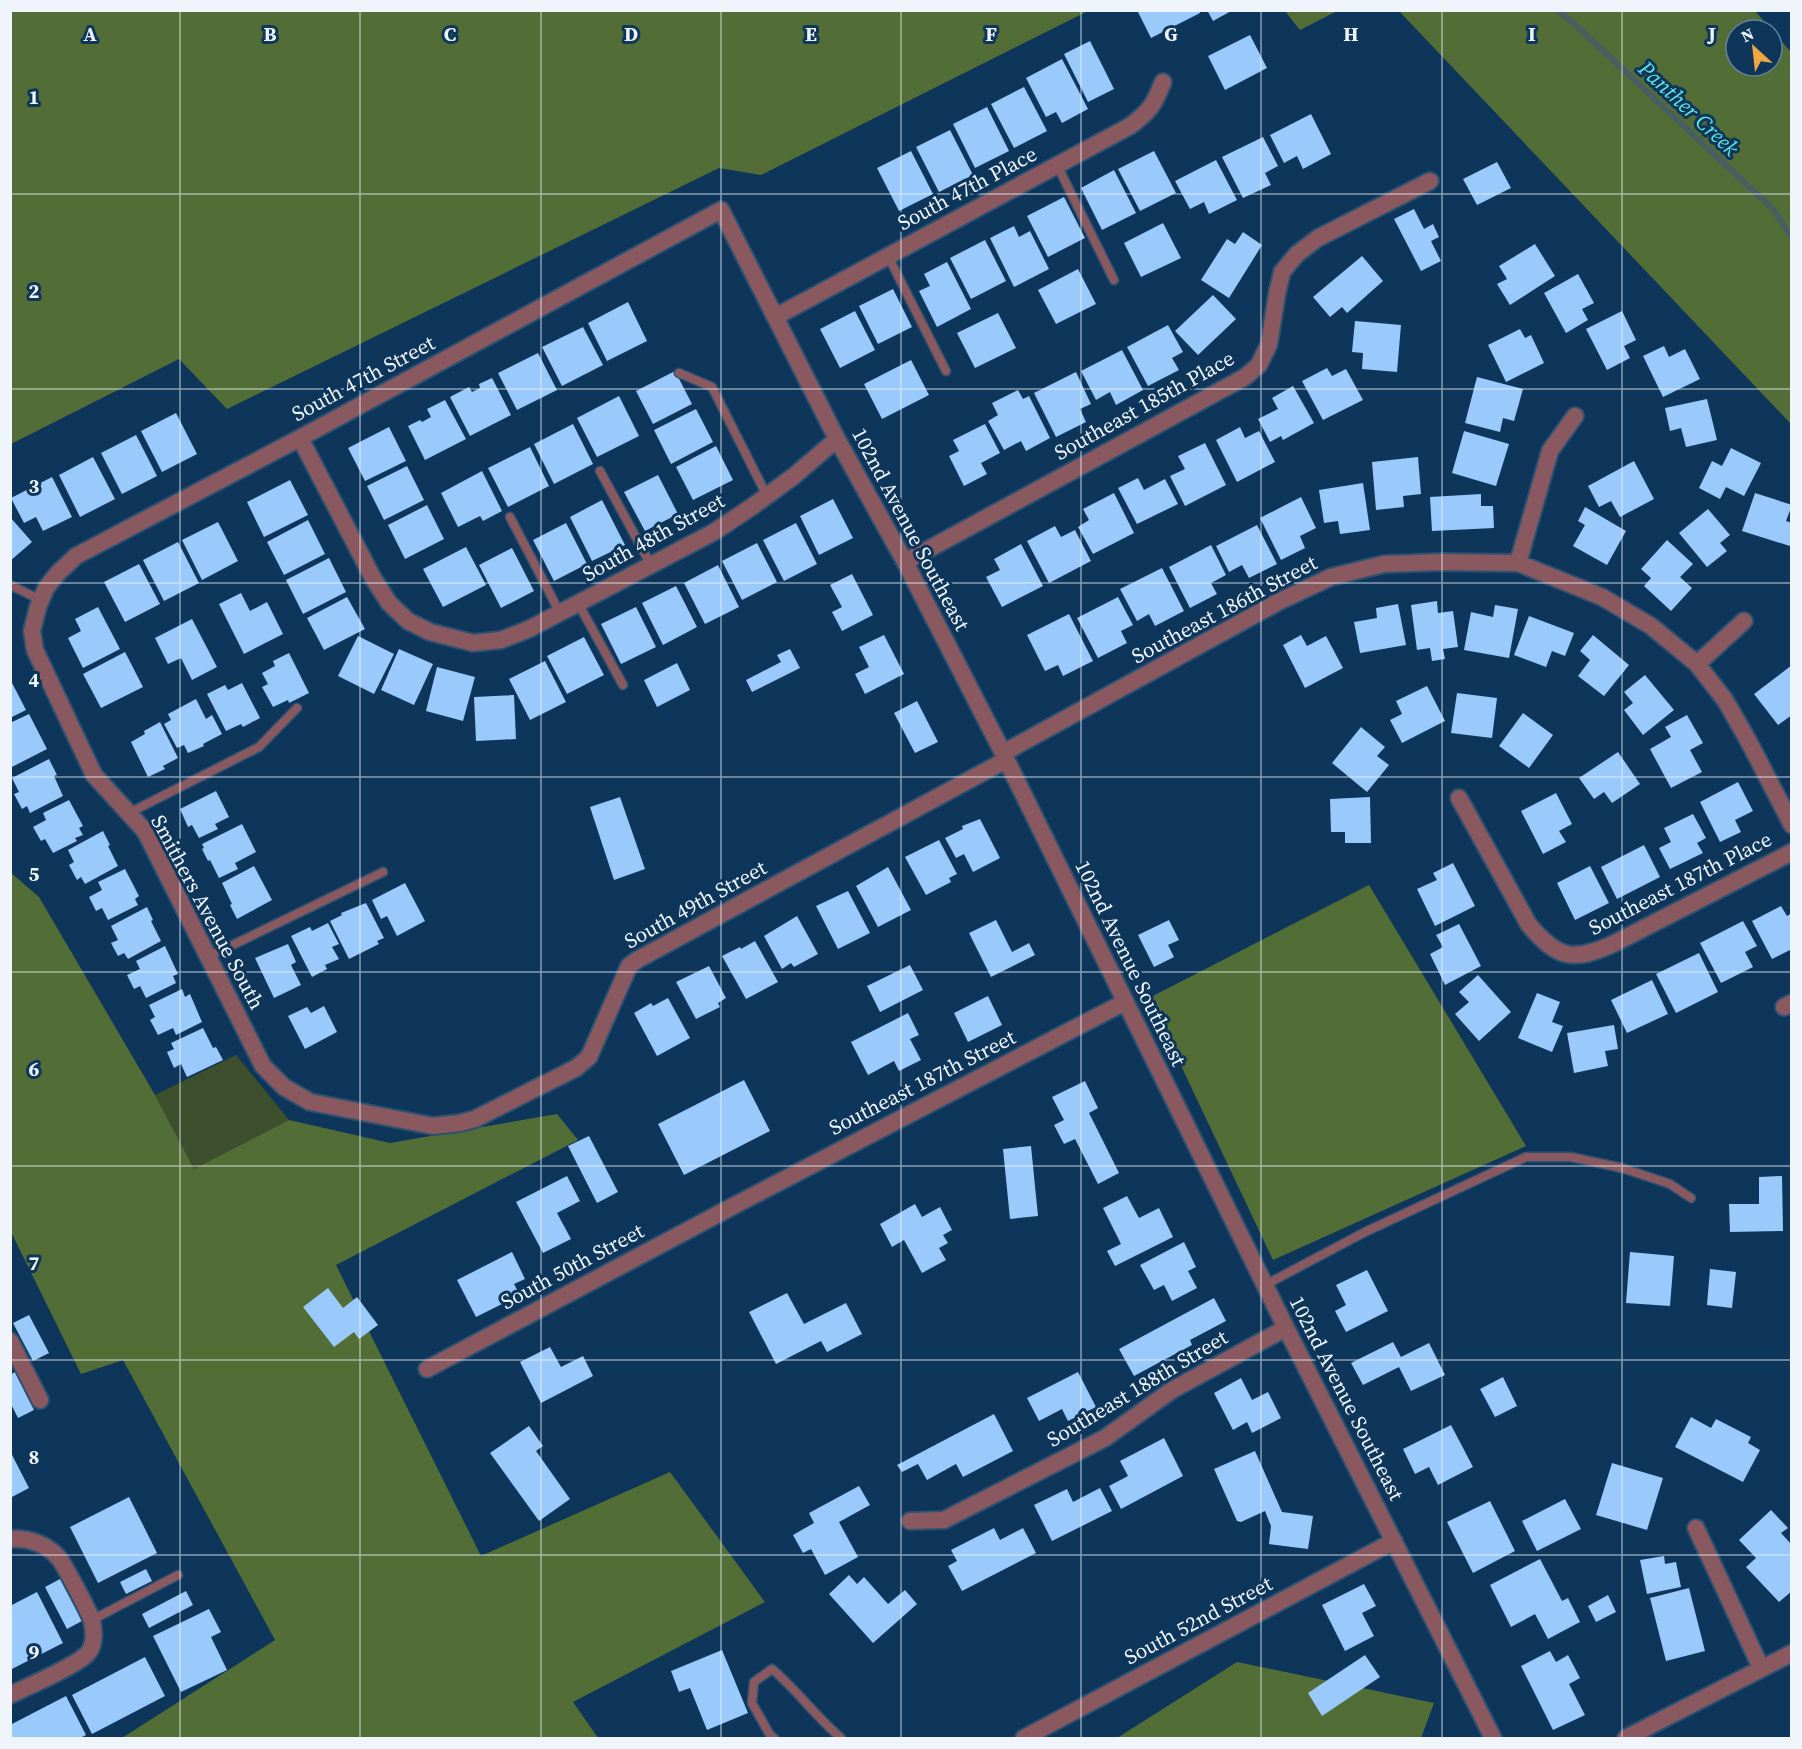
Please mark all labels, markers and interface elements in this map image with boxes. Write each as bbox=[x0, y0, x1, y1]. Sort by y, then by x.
north arrow bbox=[1724, 18, 1784, 78]
text: A bbox=[83, 20, 97, 48]
text: B bbox=[263, 20, 277, 48]
text: C bbox=[444, 20, 456, 48]
text: D bbox=[624, 20, 638, 48]
text: E bbox=[805, 20, 817, 48]
text: F bbox=[985, 20, 997, 48]
text: G bbox=[1164, 20, 1178, 48]
text: H bbox=[1343, 20, 1359, 48]
text: I bbox=[1528, 20, 1536, 48]
text: J bbox=[1706, 20, 1716, 48]
text: N bbox=[1737, 22, 1758, 47]
water label: Panther Creek bbox=[1632, 53, 1746, 163]
text: 1 bbox=[29, 83, 39, 111]
street label: South 47th Place bbox=[892, 139, 1042, 237]
text: 2 bbox=[29, 277, 40, 305]
street label: South 47th Street bbox=[286, 328, 440, 428]
street label: Southeast 185th Place bbox=[1049, 343, 1239, 467]
street label: 102nd Avenue Southeast bbox=[845, 423, 977, 636]
text: 3 bbox=[29, 472, 40, 500]
street label: South 48th Street bbox=[577, 486, 729, 588]
street label: Southeast 186th Street bbox=[1126, 548, 1322, 670]
text: 4 bbox=[29, 666, 40, 694]
street label: Smithers Avenue South bbox=[144, 810, 272, 1014]
street label: Southeast 187th Place bbox=[1584, 824, 1776, 942]
street label: South 49th Street bbox=[619, 853, 771, 955]
street label: 102nd Avenue Southeast bbox=[1068, 855, 1194, 1071]
text: 5 bbox=[29, 860, 40, 888]
street label: Southeast 187th Street bbox=[824, 1022, 1020, 1142]
text: 6 bbox=[29, 1055, 40, 1083]
street label: South 50th Street bbox=[495, 1216, 649, 1316]
text: 7 bbox=[29, 1249, 40, 1277]
street label: 102nd Avenue Southeast bbox=[1283, 1291, 1411, 1505]
street label: Southeast 188th Street bbox=[1041, 1322, 1233, 1453]
text: 8 bbox=[29, 1443, 39, 1471]
street label: South 52nd Street bbox=[1119, 1569, 1277, 1671]
text: 9 bbox=[29, 1638, 40, 1666]

